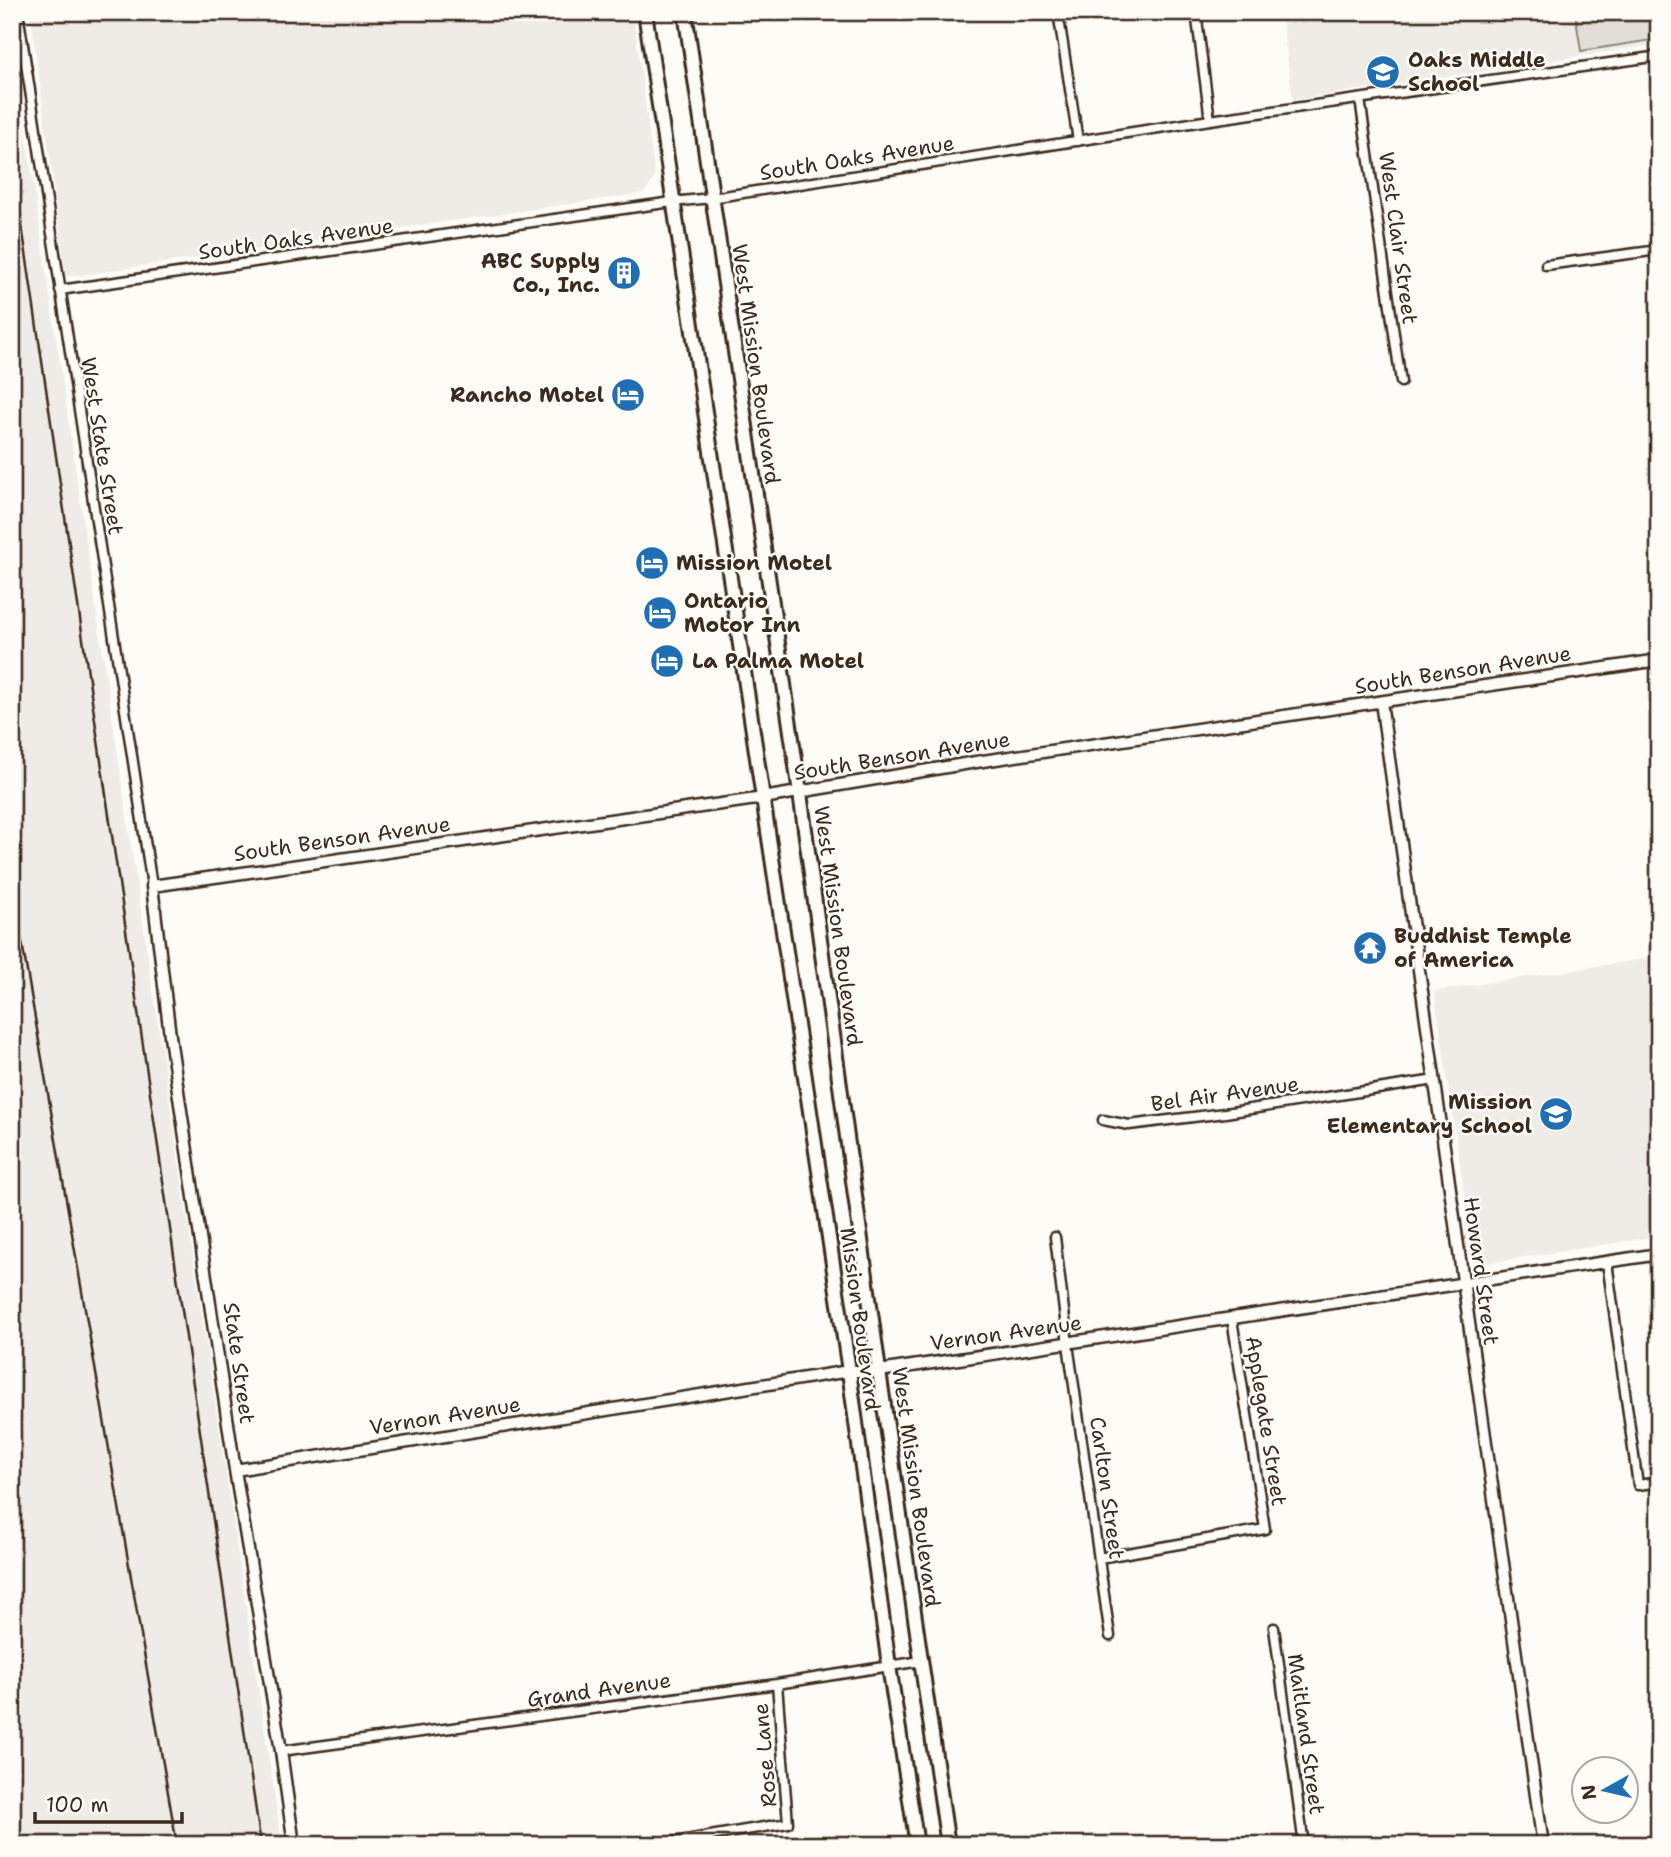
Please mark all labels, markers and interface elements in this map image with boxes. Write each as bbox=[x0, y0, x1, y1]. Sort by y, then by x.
place label: Oaks Middle School bbox=[1408, 46, 1546, 98]
school or university icon: Oaks Middle School bbox=[1364, 53, 1402, 91]
street label: South Oaks Avenue bbox=[758, 129, 956, 187]
street label: West Clair Street bbox=[1372, 150, 1424, 326]
street label: South Oaks Avenue bbox=[197, 211, 395, 267]
street label: West Mission Boulevard bbox=[725, 242, 787, 486]
place label: ABC Supply Co., Inc. bbox=[481, 247, 600, 299]
building icon: ABC Supply Co., Inc. bbox=[605, 254, 643, 292]
street label: West State Street bbox=[74, 355, 130, 537]
hotel icon: Rancho Motel bbox=[609, 376, 647, 414]
place label: Rancho Motel bbox=[450, 381, 604, 409]
hotel icon: Mission Motel bbox=[633, 544, 671, 582]
place label: Mission Motel bbox=[676, 549, 832, 577]
place label: Ontario Motor Inn bbox=[684, 587, 800, 639]
hotel icon: Ontario Motor Inn bbox=[641, 594, 679, 632]
street label: South Benson Avenue bbox=[1353, 639, 1573, 701]
hotel icon: La Palma Motel bbox=[648, 642, 686, 680]
place label: La Palma Motel bbox=[692, 647, 864, 675]
street label: South Benson Avenue bbox=[792, 725, 1012, 787]
street label: West Mission Boulevard bbox=[807, 804, 869, 1048]
street label: South Benson Avenue bbox=[232, 810, 452, 868]
place label: Buddhist Temple of America bbox=[1394, 922, 1572, 974]
temple icon: Buddhist Temple of America bbox=[1351, 929, 1389, 967]
street label: Bel Air Avenue bbox=[1149, 1070, 1301, 1118]
place label: Mission Elementary School bbox=[1327, 1088, 1532, 1140]
school or university icon: Mission Elementary School bbox=[1537, 1095, 1575, 1133]
street label: Howard Street bbox=[1457, 1195, 1505, 1347]
street label: Mission Boulevard bbox=[833, 1226, 887, 1412]
street label: State Street bbox=[217, 1300, 261, 1426]
street label: Vernon Avenue bbox=[928, 1309, 1084, 1357]
street label: Applegate Street bbox=[1239, 1334, 1293, 1508]
street label: West Mission Boulevard bbox=[885, 1365, 947, 1609]
street label: Vernon Avenue bbox=[367, 1390, 523, 1442]
street label: Carlton Street bbox=[1083, 1415, 1131, 1561]
street label: Maitland Street bbox=[1281, 1652, 1331, 1816]
street label: Grand Avenue bbox=[525, 1666, 673, 1714]
street label: Rose Lane bbox=[747, 1702, 783, 1808]
north arrow bbox=[1570, 1756, 1640, 1826]
scale bar bbox=[35, 1780, 182, 1824]
text: N bbox=[1575, 1783, 1602, 1801]
text: 100 m bbox=[46, 1791, 109, 1819]

